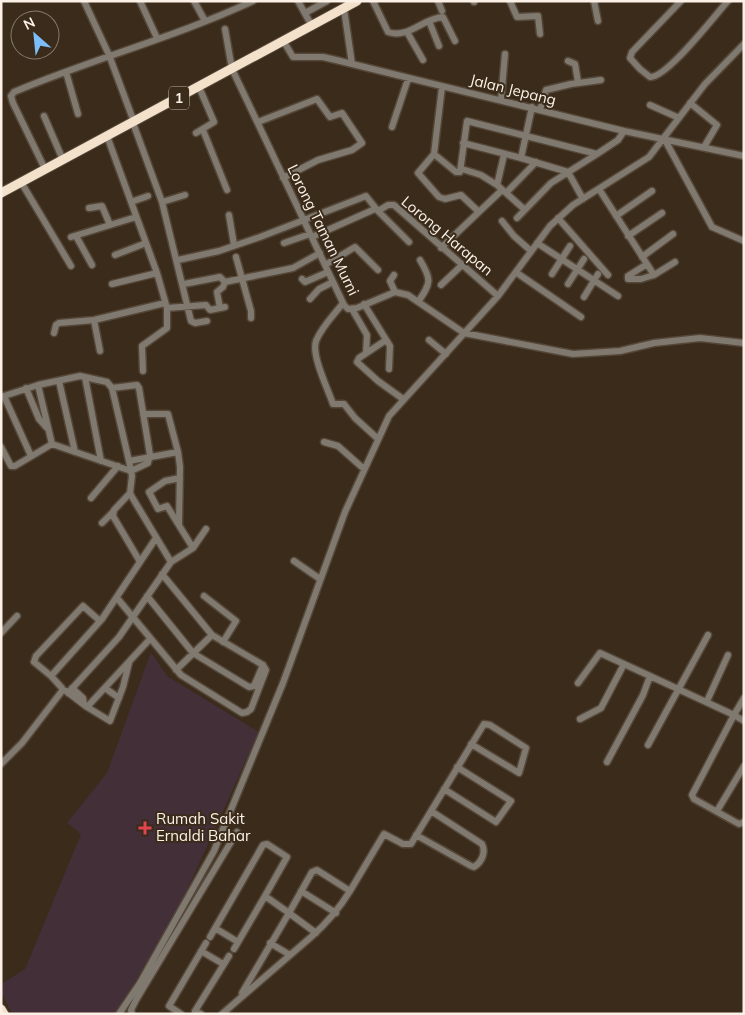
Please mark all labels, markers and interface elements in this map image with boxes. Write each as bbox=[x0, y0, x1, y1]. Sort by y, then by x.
north arrow bbox=[10, 10, 60, 60]
text: N bbox=[20, 13, 38, 34]
street label: Jalan Jepang bbox=[468, 70, 558, 109]
road number: 1 bbox=[169, 86, 189, 110]
street label: Lorong Taman Murni bbox=[283, 161, 363, 298]
street label: Lorong Harapan bbox=[398, 192, 497, 280]
place label: Rumah Sakit Ernaldi Bahar bbox=[156, 809, 251, 845]
marker: Rumah Sakit Ernaldi Bahar bbox=[138, 821, 152, 835]

